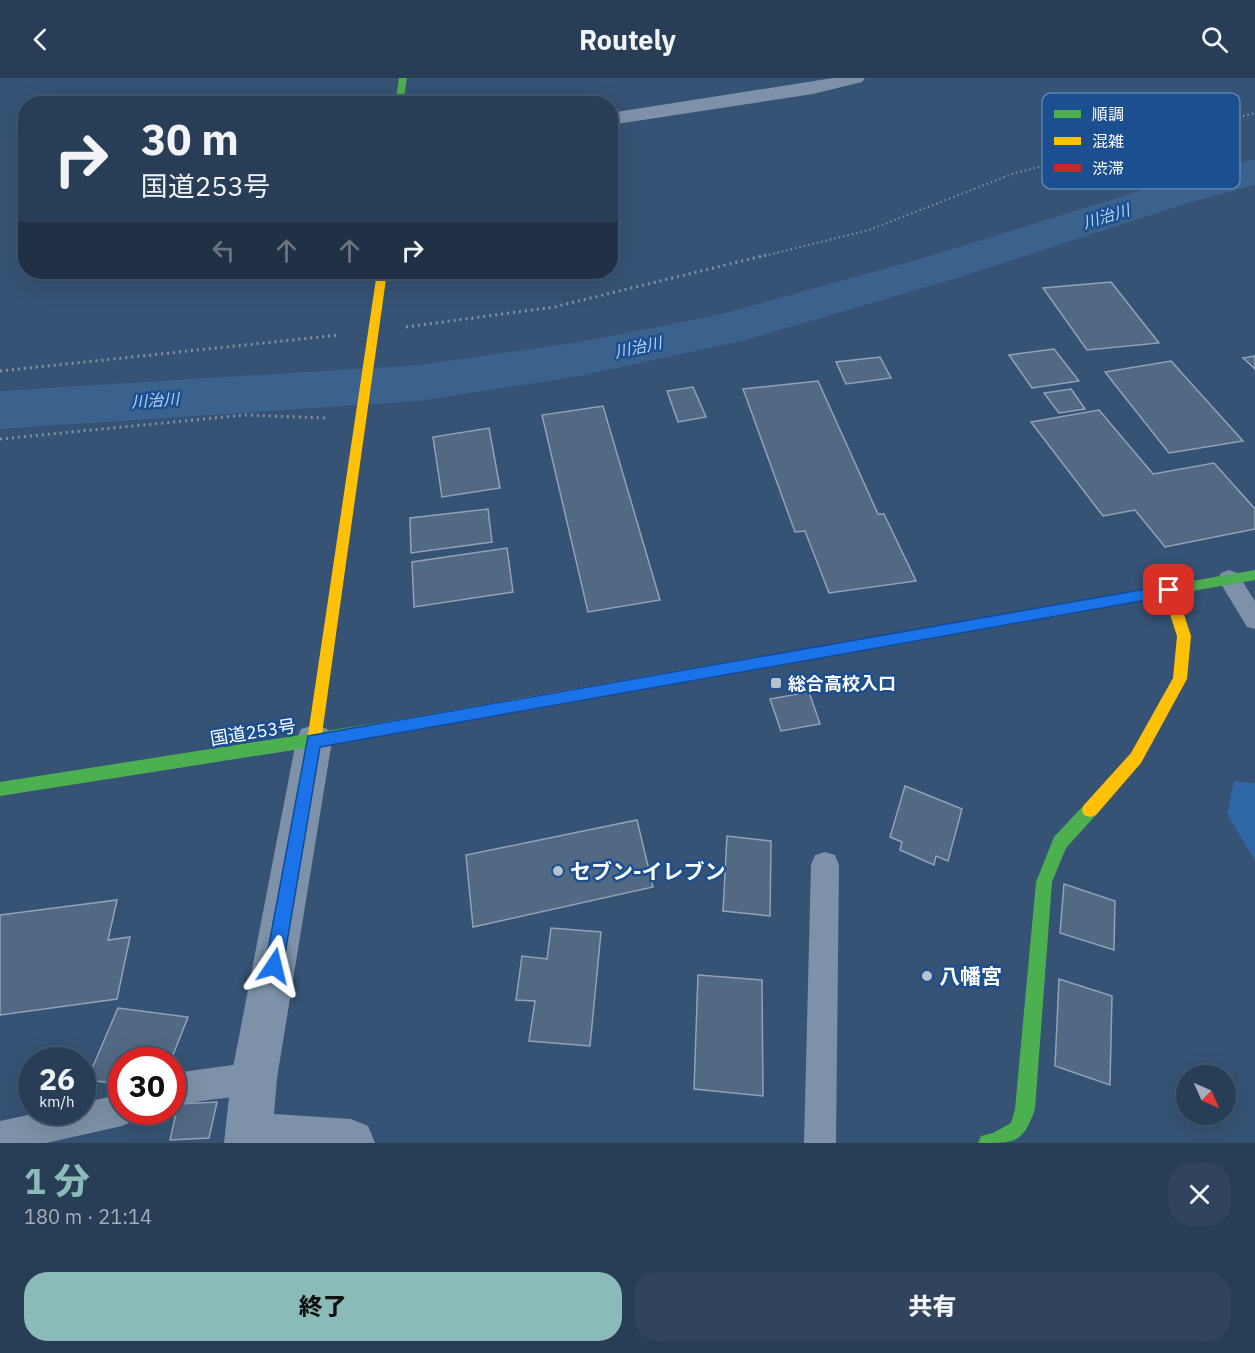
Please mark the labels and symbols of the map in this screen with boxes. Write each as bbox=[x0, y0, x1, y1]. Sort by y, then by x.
legend bbox=[1042, 93, 1240, 189]
text: 順調 bbox=[1092, 104, 1124, 124]
text: 混雑 bbox=[1092, 131, 1124, 151]
text: 渋滞 bbox=[1092, 158, 1124, 178]
water label: 川治川 bbox=[1080, 199, 1134, 233]
water label: 川治川 bbox=[612, 332, 666, 362]
water label: 川治川 bbox=[130, 388, 182, 412]
pin bbox=[1143, 564, 1194, 615]
place label: 総合高校入口 bbox=[788, 672, 896, 695]
marker: 総合高校入口 bbox=[769, 676, 783, 690]
street label: 国道253号 bbox=[209, 714, 297, 750]
place label: セブン-イレブン bbox=[570, 857, 725, 885]
marker: セブン-イレブン bbox=[551, 864, 565, 878]
position arrow bbox=[242, 934, 306, 998]
place label: 八幡宮 bbox=[939, 962, 1002, 990]
marker: 八幡宮 bbox=[920, 969, 934, 983]
speed limit sign: 30 bbox=[108, 1047, 186, 1125]
north arrow bbox=[1176, 1065, 1236, 1125]

